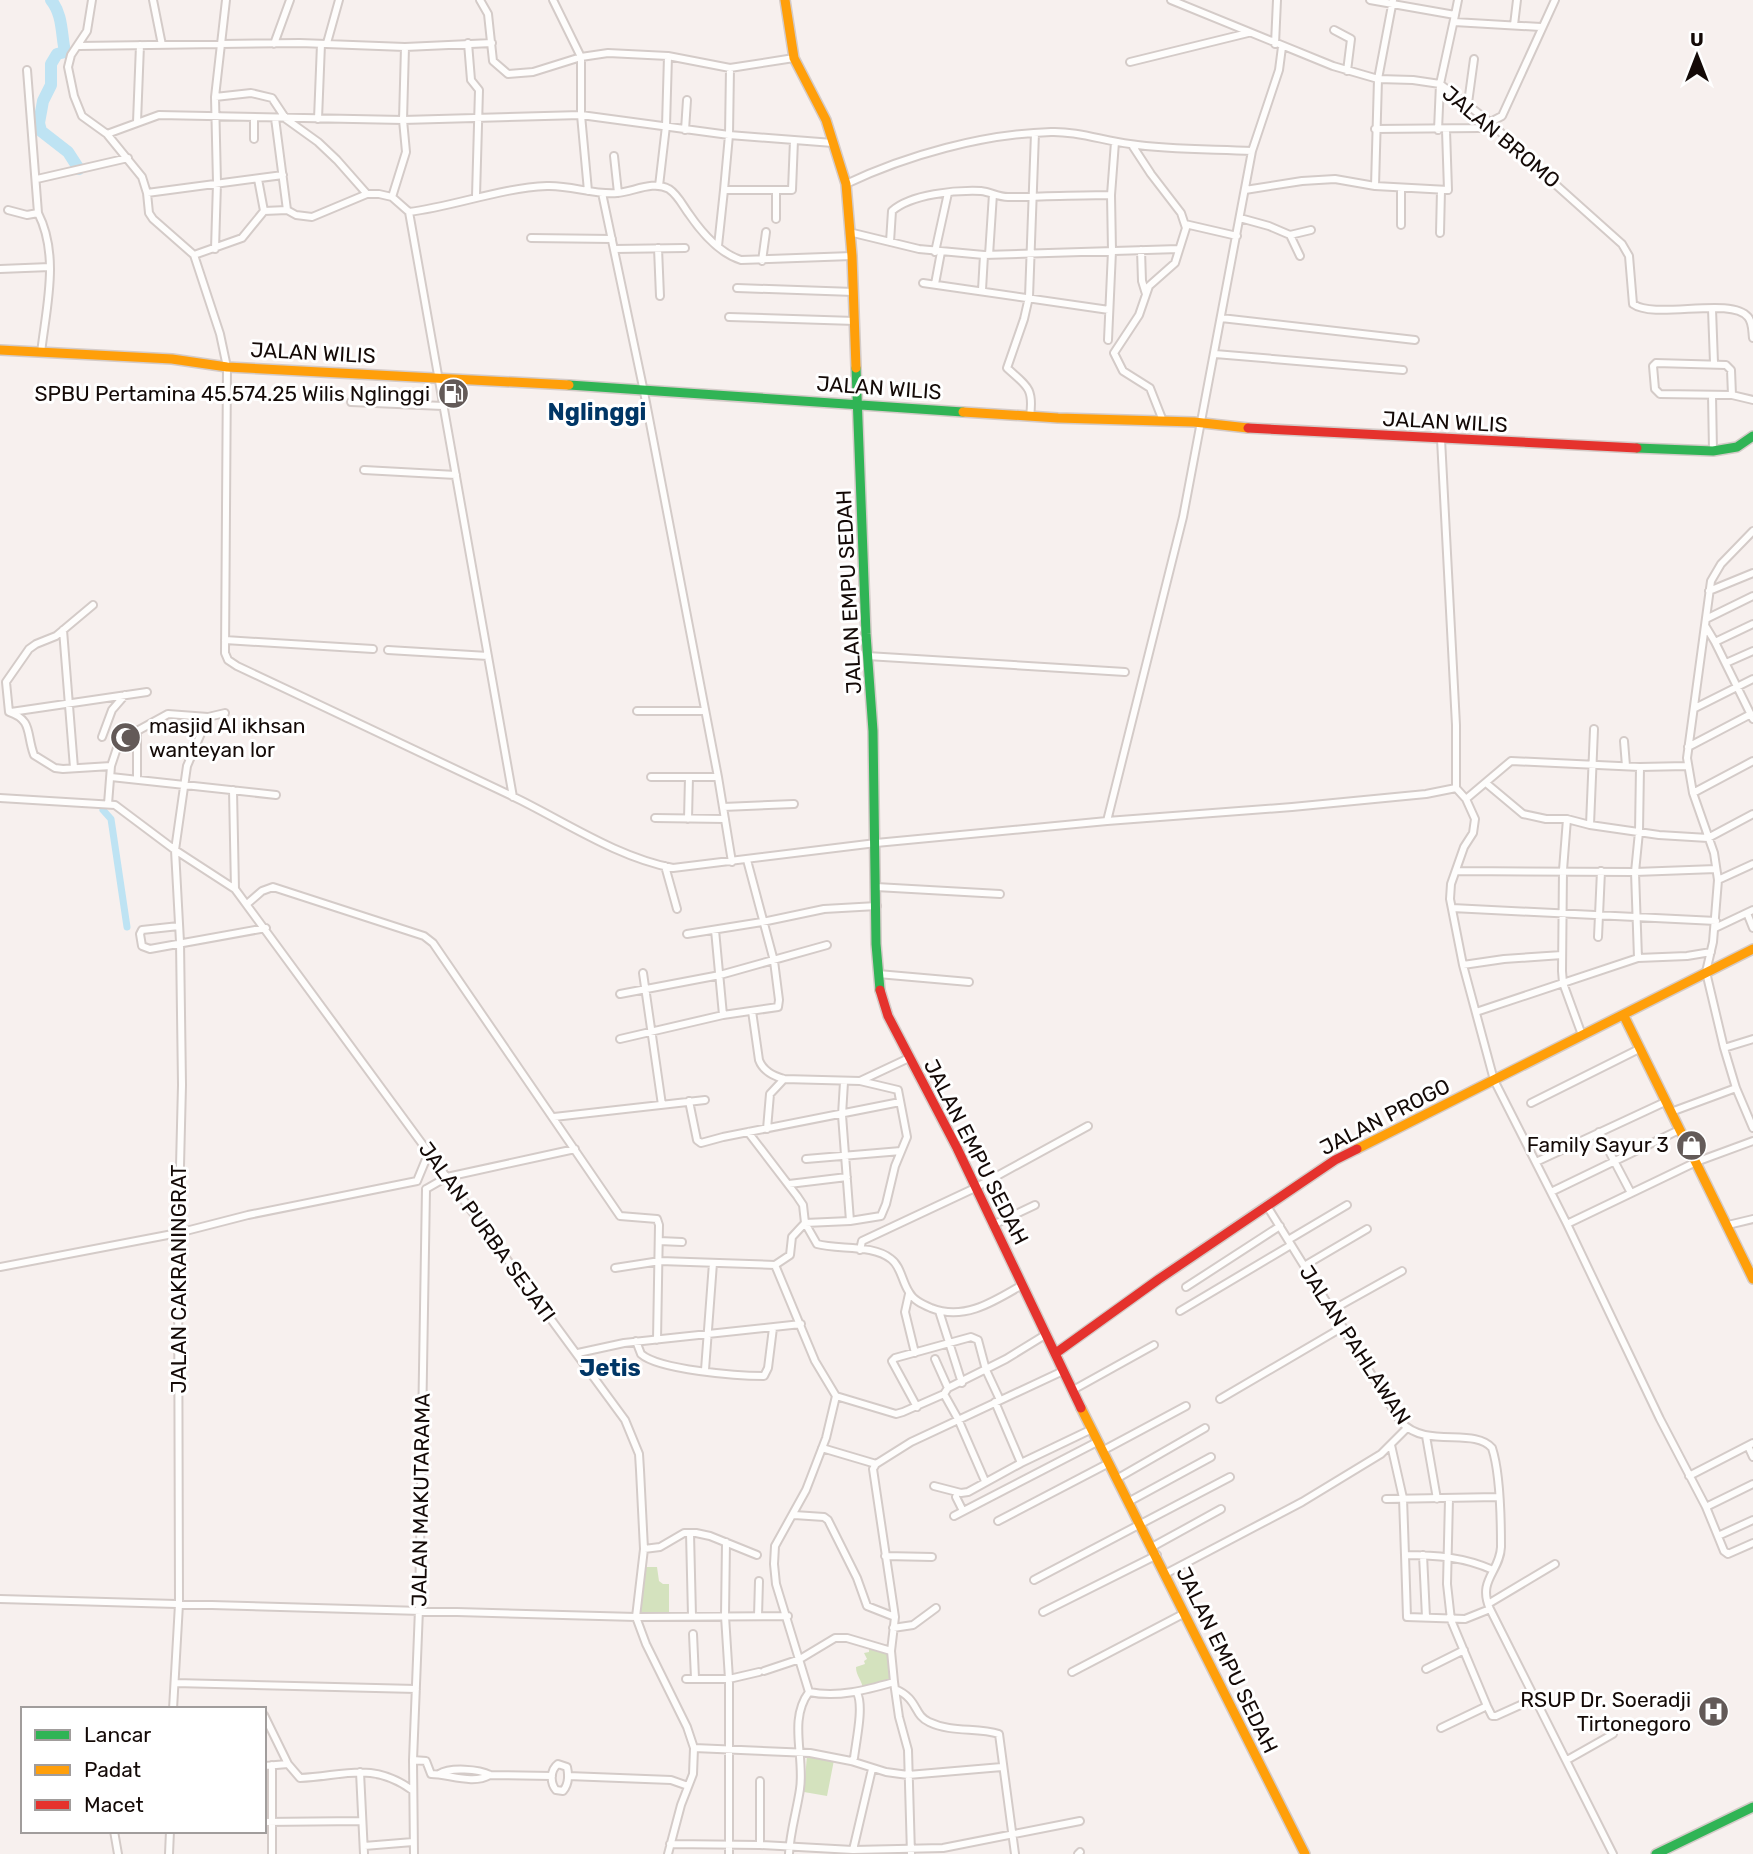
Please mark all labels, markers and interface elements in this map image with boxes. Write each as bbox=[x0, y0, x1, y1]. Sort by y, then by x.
north arrow bbox=[1662, 21, 1732, 91]
text: U bbox=[1690, 28, 1704, 51]
street label: JALAN BROMO bbox=[1438, 80, 1565, 193]
street label: JALAN WILIS bbox=[250, 337, 376, 368]
street label: JALAN WILIS bbox=[816, 371, 943, 404]
fuel station icon: SPBU Pertamina 45.574.25 Wilis Nglinggi bbox=[436, 377, 470, 411]
place label: SPBU Pertamina 45.574.25 Wilis Nglinggi bbox=[35, 381, 430, 406]
district label: Nglinggi bbox=[548, 398, 646, 426]
street label: JALAN WILIS bbox=[1382, 406, 1508, 437]
street label: JALAN EMPU SEDAH bbox=[831, 489, 866, 695]
place label: masjid Al ikhsan wanteyan lor bbox=[149, 713, 306, 762]
mosque icon: masjid Al ikhsan wanteyan lor bbox=[109, 721, 143, 755]
street label: JALAN EMPU SEDAH bbox=[919, 1055, 1034, 1249]
street label: JALAN PROGO bbox=[1316, 1073, 1454, 1160]
shop icon: Family Sayur 3 bbox=[1675, 1128, 1709, 1162]
place label: Family Sayur 3 bbox=[1527, 1132, 1669, 1157]
street label: JALAN PURBA SEJATI bbox=[414, 1137, 561, 1327]
street label: JALAN CAKRANINGRAT bbox=[166, 1165, 191, 1393]
street label: JALAN PAHLAWAN bbox=[1295, 1260, 1416, 1429]
district label: Jetis bbox=[579, 1354, 641, 1382]
street label: JALAN MAKUTARAMA bbox=[406, 1393, 435, 1607]
street label: JALAN EMPU SEDAH bbox=[1171, 1562, 1284, 1757]
place label: RSUP Dr. Soeradji Tirtonegoro bbox=[1520, 1687, 1691, 1736]
hospital icon: RSUP Dr. Soeradji Tirtonegoro bbox=[1697, 1695, 1731, 1729]
legend bbox=[21, 1707, 266, 1833]
text: Lancar bbox=[84, 1722, 151, 1747]
text: Padat bbox=[84, 1757, 141, 1782]
text: Macet bbox=[84, 1792, 144, 1817]

